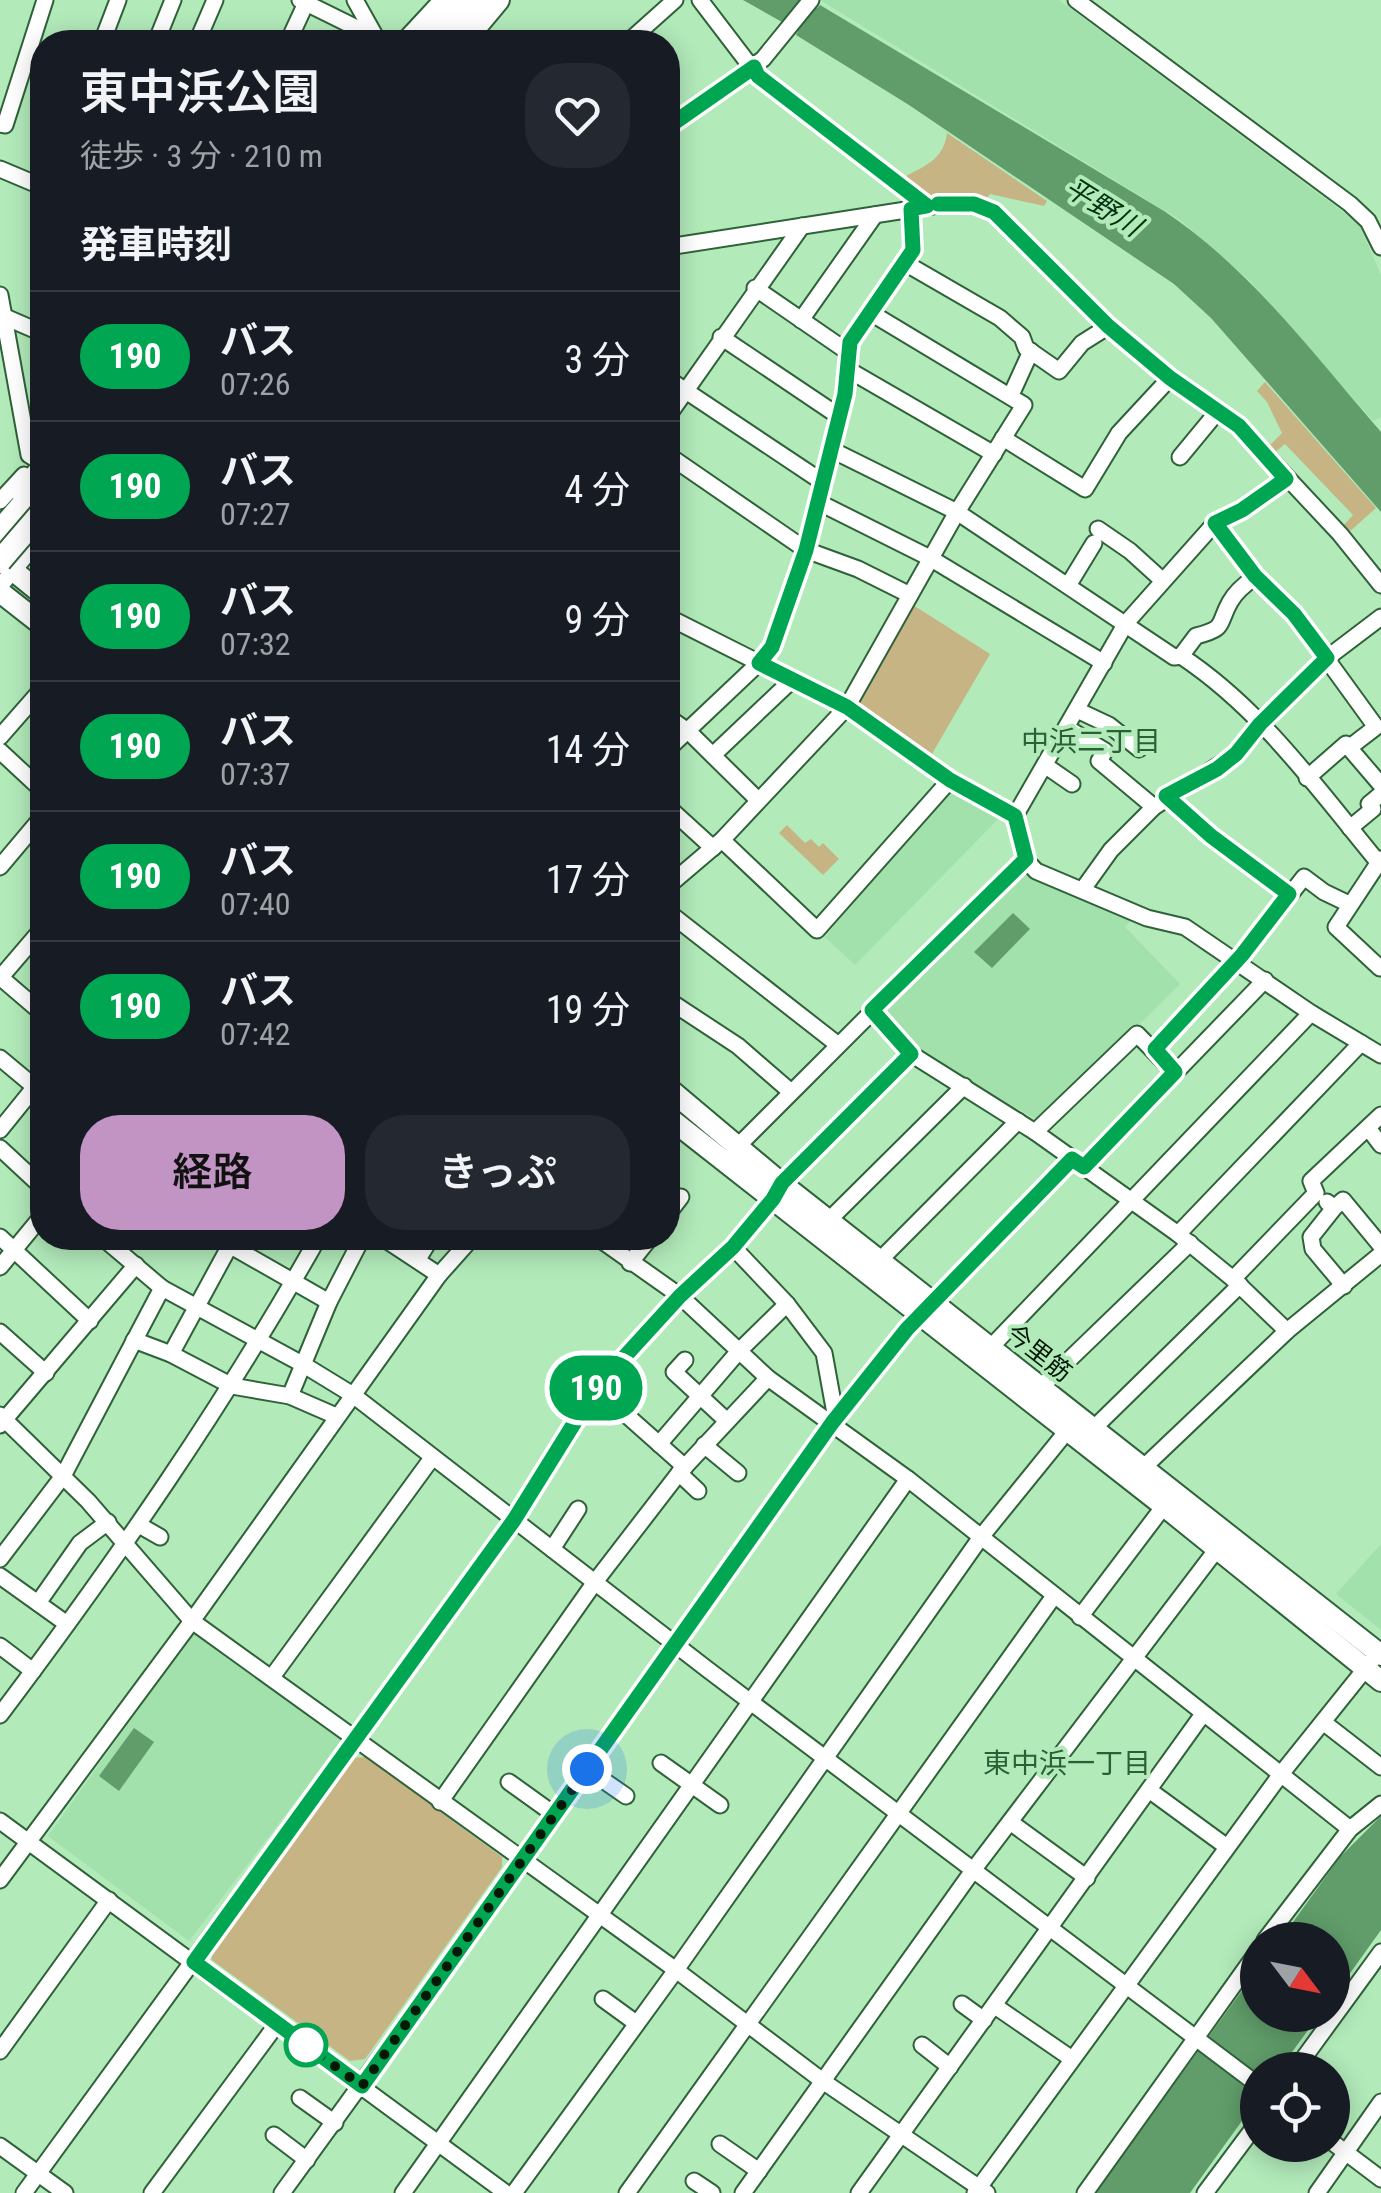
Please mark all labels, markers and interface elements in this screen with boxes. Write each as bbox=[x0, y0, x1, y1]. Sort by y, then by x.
button: heart bbox=[525, 63, 630, 168]
text: 東中浜公園 bbox=[80, 64, 320, 121]
text: 徒歩 · 3 分 · 210 m bbox=[80, 137, 323, 175]
water label: 平野川 bbox=[1059, 171, 1150, 245]
text: 発車時刻 bbox=[80, 223, 232, 267]
text: バス bbox=[220, 319, 296, 363]
text: 190 bbox=[108, 336, 162, 377]
text: 3 分 bbox=[565, 338, 630, 382]
text: 07:26 bbox=[220, 365, 291, 403]
text: バス bbox=[220, 449, 296, 493]
text: 190 bbox=[108, 466, 162, 507]
text: 4 分 bbox=[565, 468, 630, 512]
text: 07:27 bbox=[220, 495, 291, 533]
text: バス bbox=[220, 579, 296, 623]
text: 190 bbox=[108, 596, 162, 637]
text: 9 分 bbox=[565, 598, 630, 642]
text: 07:32 bbox=[220, 625, 291, 663]
text: バス bbox=[220, 709, 296, 753]
district label: 中浜二丁目 bbox=[1021, 725, 1161, 758]
text: 190 bbox=[108, 726, 162, 767]
text: 14 分 bbox=[546, 728, 630, 772]
text: 07:37 bbox=[220, 755, 291, 793]
text: バス bbox=[220, 839, 296, 883]
text: 190 bbox=[108, 856, 162, 897]
text: 17 分 bbox=[546, 858, 630, 902]
text: 07:40 bbox=[220, 885, 291, 923]
text: バス bbox=[220, 969, 296, 1013]
text: 190 bbox=[108, 986, 162, 1027]
text: 19 分 bbox=[546, 988, 630, 1032]
text: 07:42 bbox=[220, 1015, 291, 1053]
button: 経路 bbox=[80, 1115, 345, 1230]
button: きっぷ bbox=[365, 1115, 630, 1230]
street label: 今里筋 bbox=[1001, 1318, 1077, 1388]
line badge: 190 bbox=[538, 1356, 654, 1420]
text: 190 bbox=[569, 1368, 623, 1409]
your location bbox=[562, 1744, 612, 1794]
district label: 東中浜一丁目 bbox=[983, 1747, 1151, 1780]
north arrow bbox=[1240, 1922, 1350, 2032]
map controls bbox=[1240, 1922, 1350, 2162]
unlabelled marker bbox=[285, 2024, 327, 2066]
button: locate bbox=[1240, 2052, 1350, 2162]

